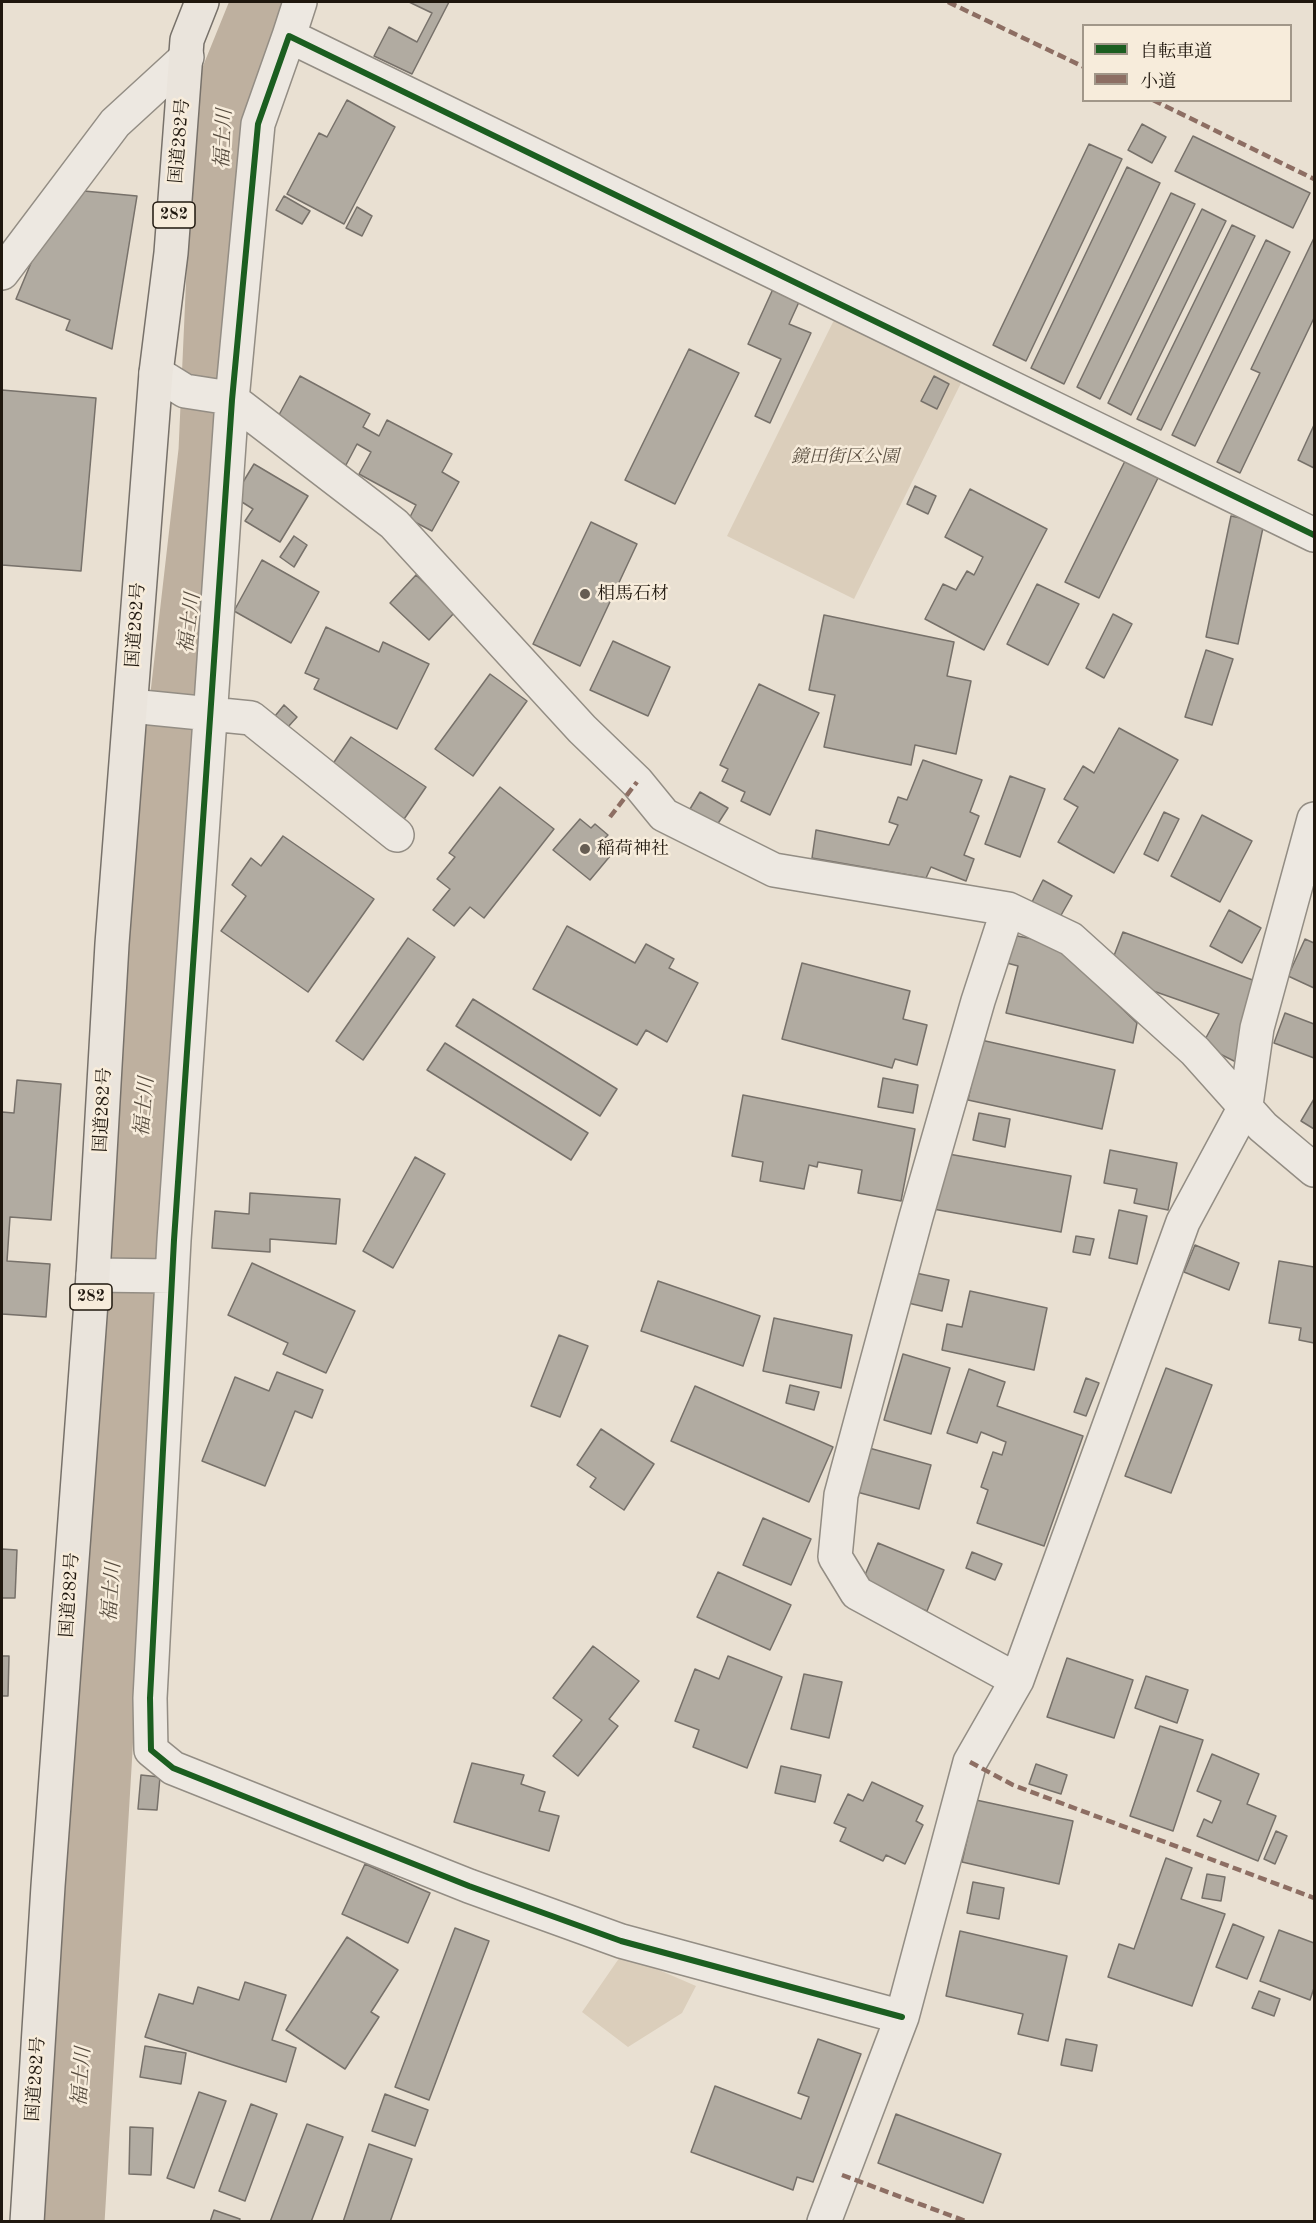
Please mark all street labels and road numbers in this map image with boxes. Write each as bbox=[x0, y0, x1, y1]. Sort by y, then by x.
street label: 国道282号 bbox=[166, 98, 194, 184]
road number: 282 bbox=[153, 202, 195, 228]
street label: 国道282号 bbox=[122, 582, 150, 668]
street label: 国道282号 bbox=[90, 1067, 116, 1153]
road number: 282 bbox=[70, 1284, 112, 1310]
street label: 国道282号 bbox=[56, 1552, 84, 1638]
street label: 国道282号 bbox=[22, 2036, 50, 2122]

